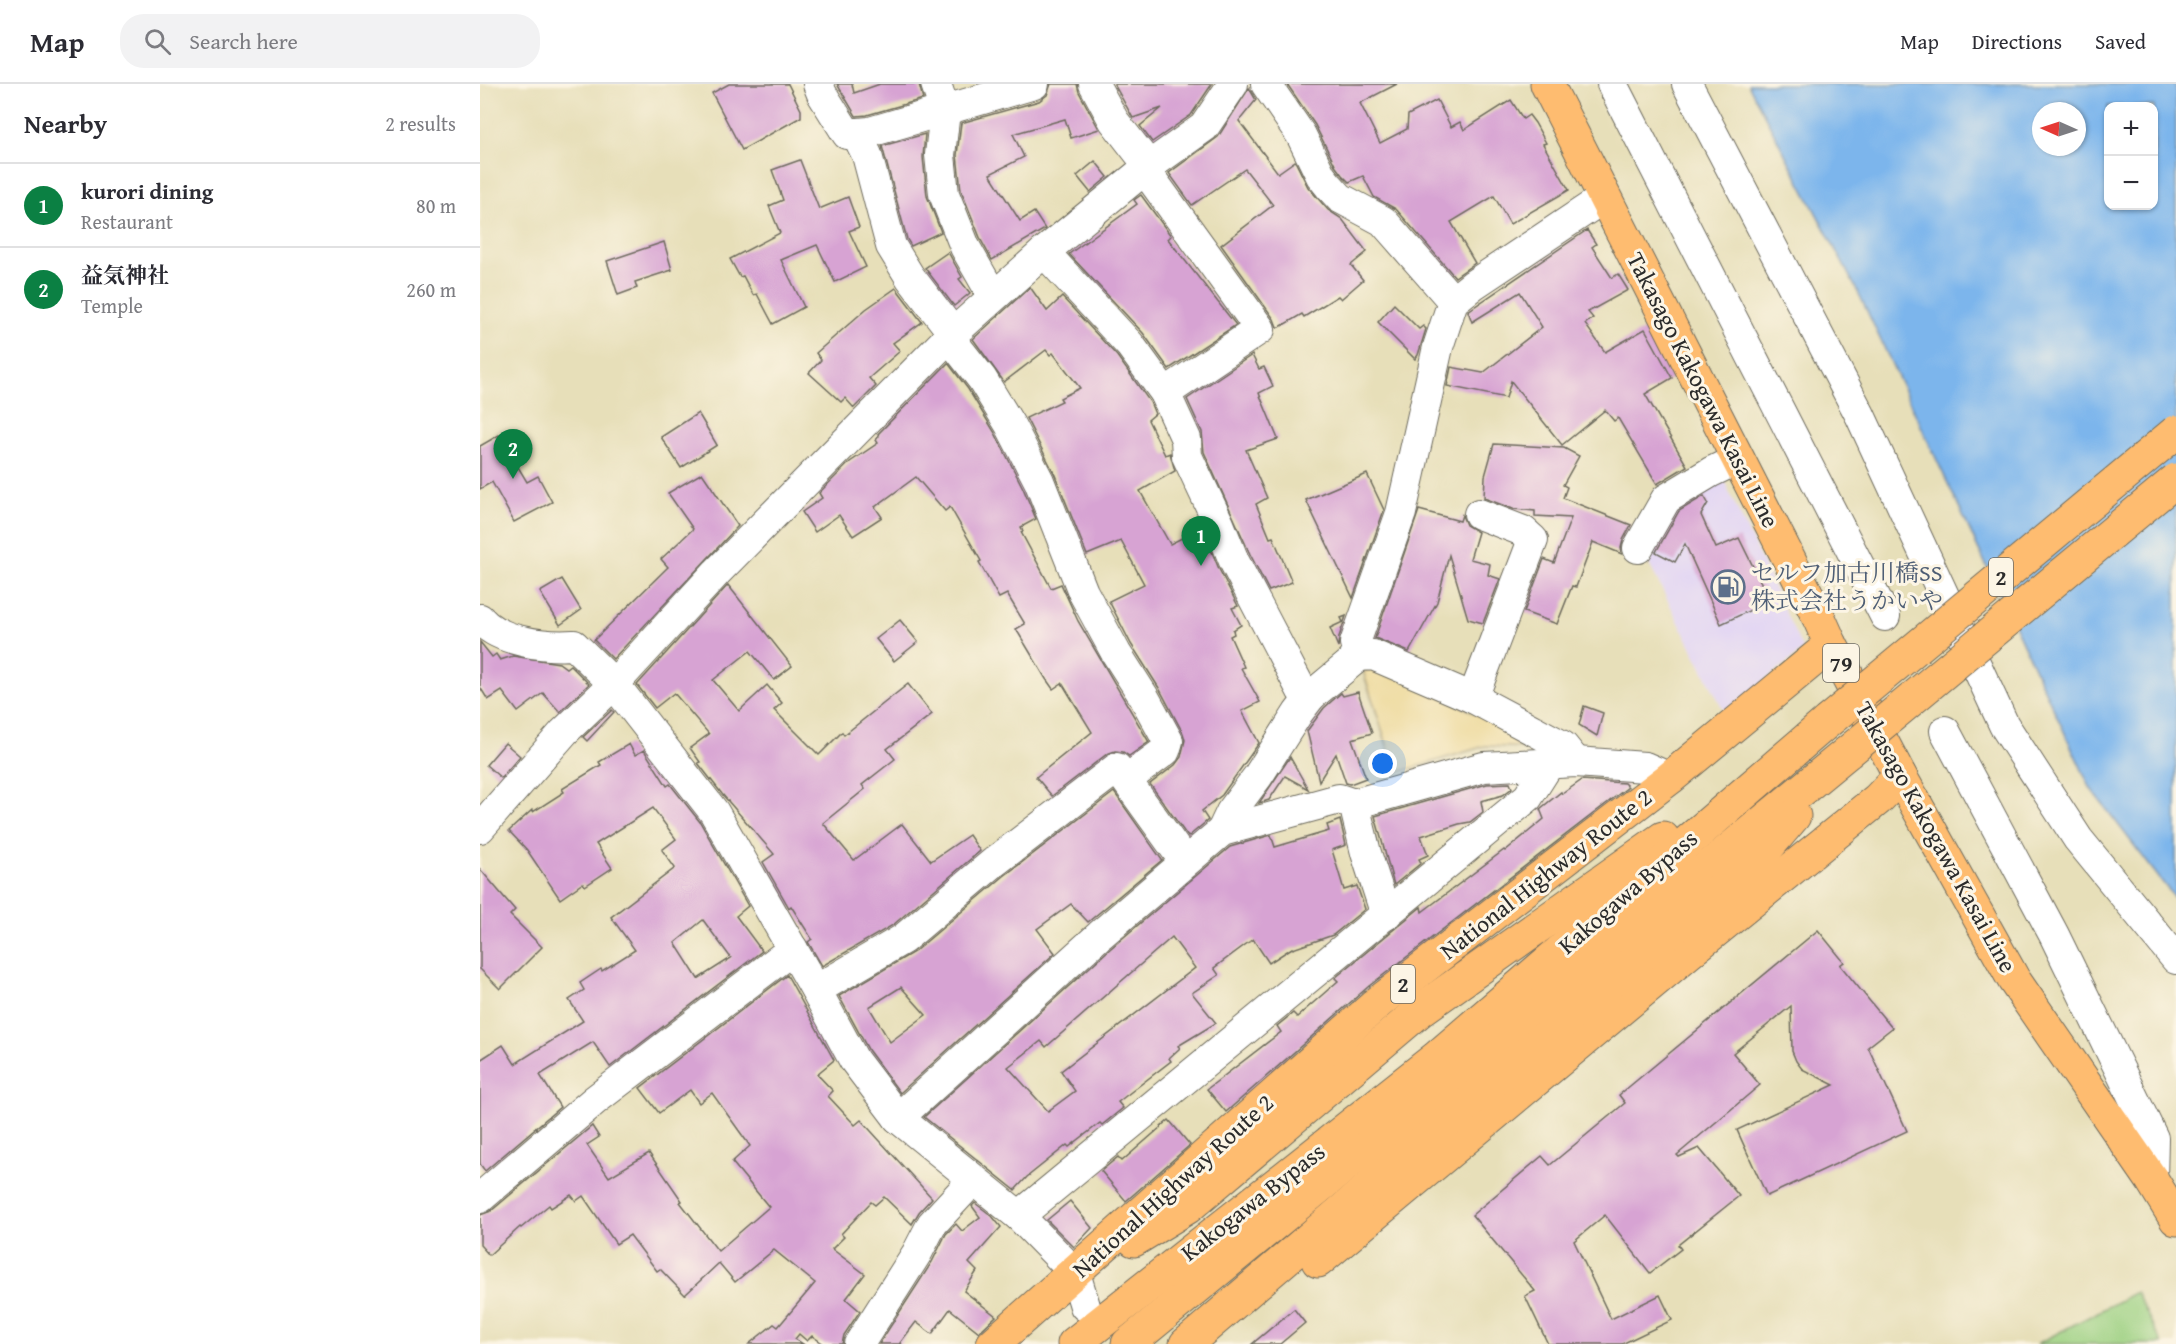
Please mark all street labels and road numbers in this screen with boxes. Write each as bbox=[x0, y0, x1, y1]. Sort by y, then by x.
street label: Takasago Kakogawa Kasai Line bbox=[1619, 246, 1788, 534]
road number: 2 bbox=[1989, 558, 2013, 596]
road number: 79 bbox=[1823, 644, 1859, 682]
street label: Takasago Kakogawa Kasai Line bbox=[1847, 695, 2026, 979]
street label: National Highway Route 2 bbox=[1432, 780, 1659, 968]
street label: Kakogawa Bypass bbox=[1550, 821, 1705, 962]
road number: 2 bbox=[1391, 965, 1415, 1003]
street label: National Highway Route 2 bbox=[1064, 1086, 1281, 1286]
street label: Kakogawa Bypass bbox=[1173, 1134, 1332, 1269]

